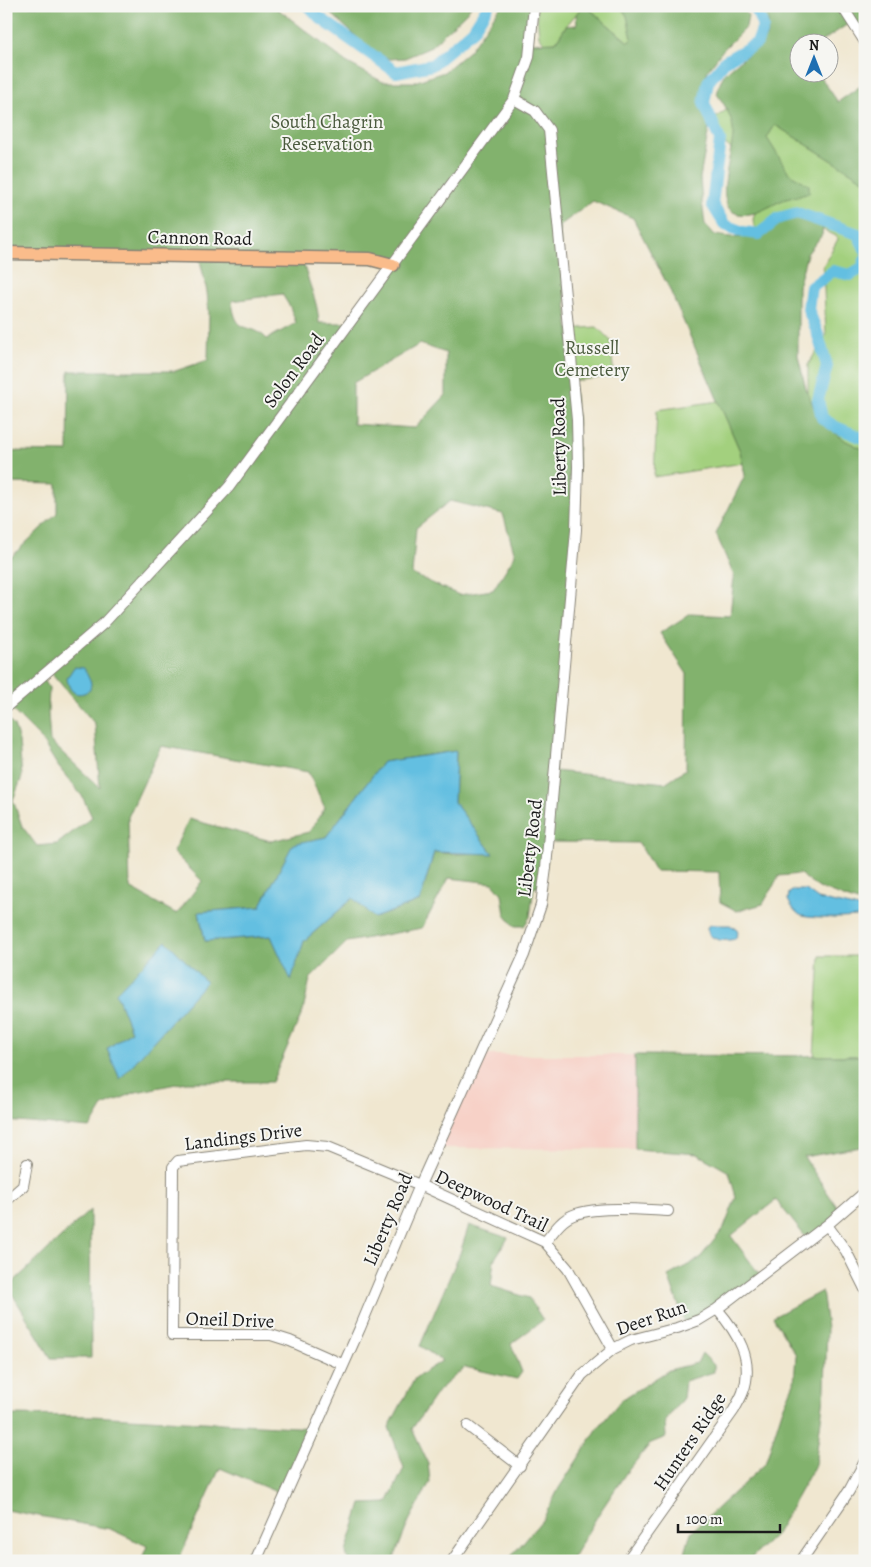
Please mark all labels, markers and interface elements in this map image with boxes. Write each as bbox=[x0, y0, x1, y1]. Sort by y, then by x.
north arrow bbox=[788, 32, 838, 82]
text: N bbox=[809, 36, 819, 55]
park label: South Chagrin Reservation bbox=[270, 109, 384, 157]
street label: Cannon Road bbox=[147, 224, 253, 252]
street label: Solon Road bbox=[257, 327, 331, 413]
park label: Russell Cemetery bbox=[554, 335, 630, 383]
street label: Liberty Road bbox=[545, 397, 573, 496]
street label: Liberty Road bbox=[511, 797, 549, 899]
street label: Landings Drive bbox=[183, 1117, 303, 1157]
street label: Deepwood Trail bbox=[431, 1163, 553, 1239]
street label: Liberty Road bbox=[357, 1168, 419, 1270]
street label: Deer Run bbox=[613, 1294, 690, 1342]
street label: Oneil Drive bbox=[185, 1305, 275, 1335]
street label: Hunters Ridge bbox=[647, 1387, 732, 1496]
scale bar bbox=[678, 1502, 781, 1534]
text: 100 m bbox=[686, 1509, 723, 1529]

